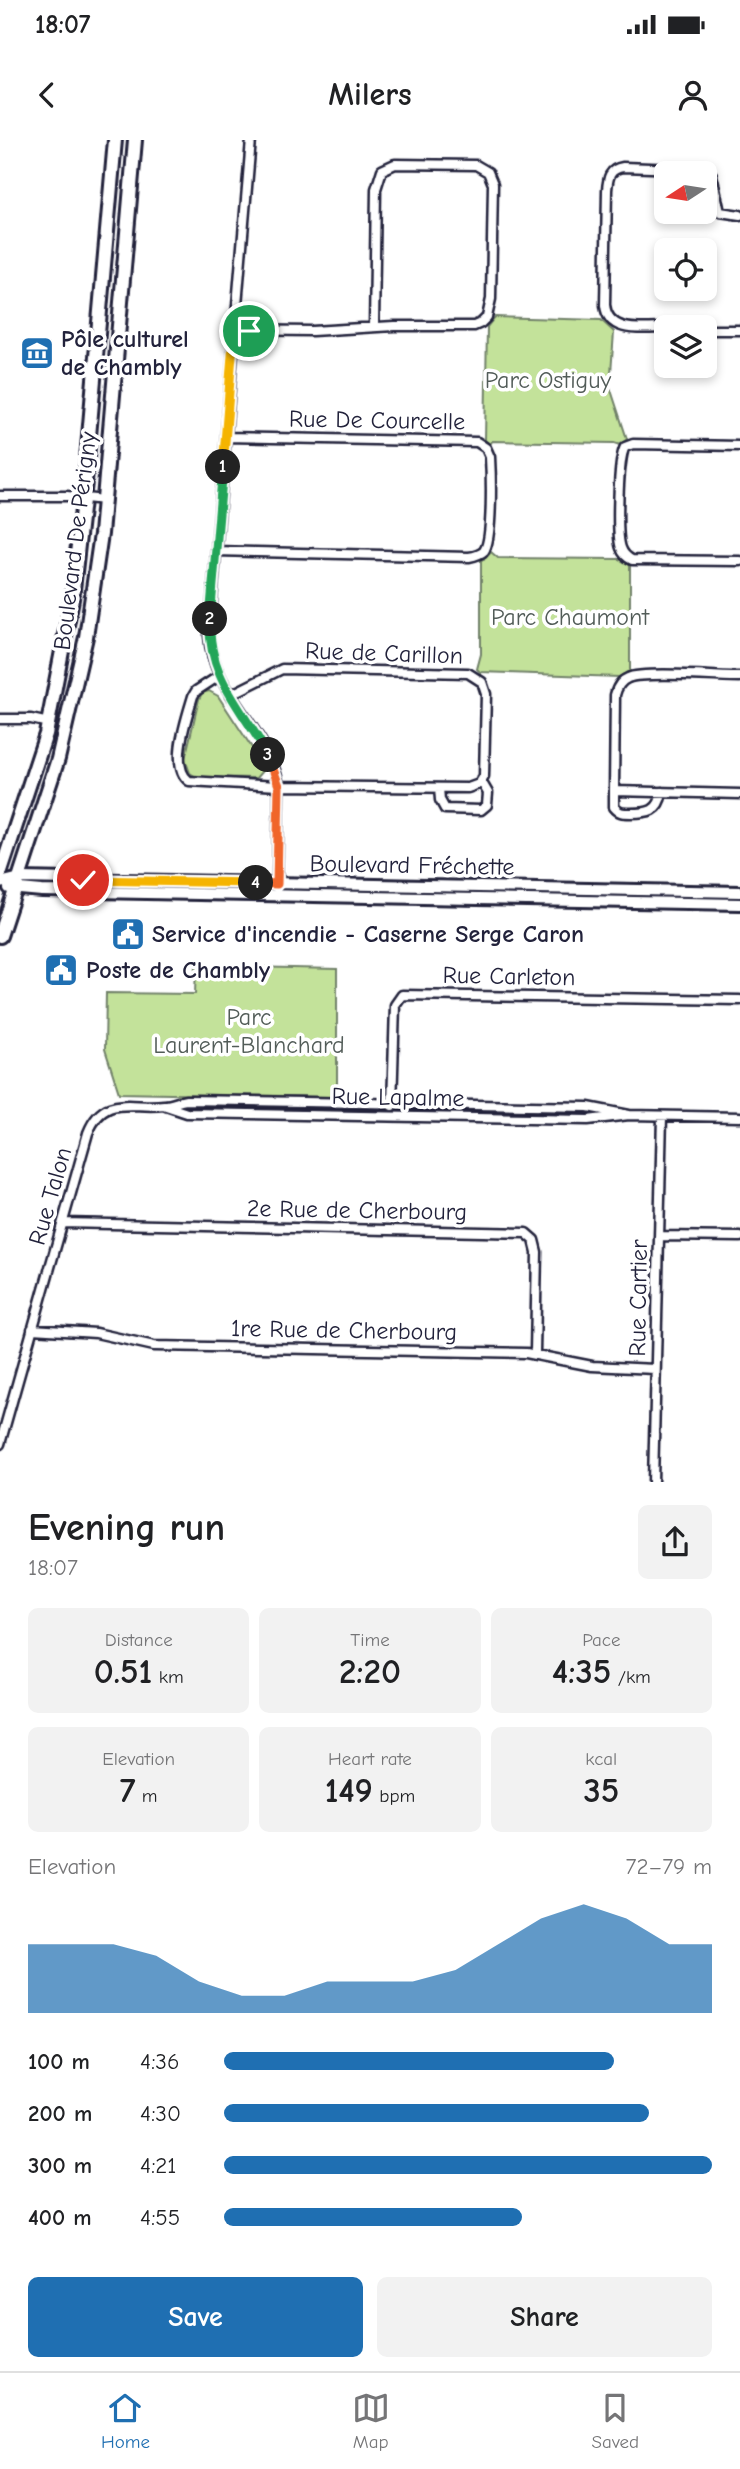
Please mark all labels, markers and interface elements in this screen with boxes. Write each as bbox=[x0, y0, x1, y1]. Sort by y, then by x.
text: 18:07 bbox=[35, 10, 90, 40]
icon: back bbox=[28, 76, 66, 114]
text: Milers bbox=[328, 76, 412, 113]
icon: person bbox=[674, 76, 712, 114]
north arrow bbox=[654, 161, 718, 224]
map controls bbox=[654, 161, 717, 378]
button: locate bbox=[654, 238, 717, 301]
pin bbox=[219, 301, 279, 361]
icon: arrive bbox=[230, 312, 268, 350]
button: layers bbox=[654, 315, 717, 378]
place label: Pôle culturel de Chambly bbox=[61, 325, 189, 381]
museum icon: Pôle culturel de Chambly bbox=[18, 334, 56, 372]
park label: Parc Ostiguy bbox=[485, 366, 612, 394]
street label: Rue De Courcelle bbox=[289, 404, 465, 436]
street label: Boulevard De Périgny bbox=[48, 430, 102, 652]
pin: 1 bbox=[206, 450, 241, 484]
text: 1 bbox=[219, 455, 226, 477]
pin: 2 bbox=[192, 602, 228, 636]
park label: Parc Chaumont bbox=[491, 603, 650, 631]
text: 2 bbox=[205, 607, 214, 629]
street label: Rue de Carillon bbox=[305, 636, 463, 670]
pin: 3 bbox=[250, 738, 286, 772]
text: 3 bbox=[263, 743, 272, 765]
street label: Boulevard Fréchette bbox=[309, 849, 515, 881]
pin bbox=[53, 850, 113, 910]
icon: check bbox=[64, 861, 102, 899]
pin: 4 bbox=[238, 866, 274, 900]
text: 4 bbox=[251, 871, 260, 893]
public building icon: Service d'incendie - Caserne Serge Caron bbox=[109, 915, 147, 953]
place label: Service d'incendie - Caserne Serge Caron bbox=[152, 920, 584, 948]
public building icon: Poste de Chambly bbox=[42, 951, 80, 989]
place label: Poste de Chambly bbox=[86, 956, 270, 984]
street label: Rue Carleton bbox=[442, 961, 576, 991]
park label: Parc Laurent-Blanchard bbox=[153, 1003, 345, 1059]
street label: Rue Lapalme bbox=[331, 1082, 465, 1112]
street label: Rue Talon bbox=[23, 1144, 77, 1248]
street label: 2e Rue de Cherbourg bbox=[247, 1194, 467, 1226]
street label: Rue Cartier bbox=[623, 1239, 653, 1357]
street label: 1re Rue de Cherbourg bbox=[231, 1314, 457, 1346]
button: share bbox=[638, 1505, 712, 1579]
text: Evening run bbox=[28, 1506, 225, 1550]
text: 18:07 bbox=[28, 1554, 78, 1581]
text: Distance bbox=[105, 1629, 173, 1651]
text: Time bbox=[350, 1629, 390, 1651]
text: Pace bbox=[582, 1629, 620, 1651]
text: 0.51 bbox=[94, 1651, 152, 1692]
text: 2:20 bbox=[339, 1651, 401, 1692]
text: 4:35 bbox=[552, 1651, 611, 1692]
text: km bbox=[152, 1666, 184, 1688]
text: /km bbox=[611, 1666, 651, 1688]
text: Elevation bbox=[102, 1748, 175, 1770]
text: Heart rate bbox=[328, 1748, 412, 1770]
text: kcal bbox=[585, 1748, 617, 1770]
text: 7 bbox=[120, 1770, 136, 1811]
text: 149 bbox=[325, 1770, 373, 1811]
text: 35 bbox=[583, 1770, 619, 1811]
text: m bbox=[136, 1785, 158, 1807]
text: bpm bbox=[373, 1785, 415, 1807]
text: Elevation bbox=[28, 1853, 116, 1880]
text: 72–79 m bbox=[626, 1853, 712, 1880]
text: 100 m bbox=[28, 2048, 90, 2075]
text: 4:36 bbox=[140, 2048, 179, 2075]
text: 200 m bbox=[28, 2100, 92, 2127]
text: 4:30 bbox=[140, 2100, 181, 2127]
text: 300 m bbox=[28, 2152, 92, 2179]
text: 4:21 bbox=[140, 2152, 176, 2179]
text: 400 m bbox=[28, 2204, 92, 2231]
text: 4:55 bbox=[140, 2204, 180, 2231]
button: Save bbox=[28, 2277, 363, 2357]
button: Share bbox=[377, 2277, 712, 2357]
tab: Home bbox=[101, 2389, 150, 2453]
tab: Map bbox=[352, 2389, 390, 2453]
tab: Saved bbox=[592, 2389, 639, 2453]

